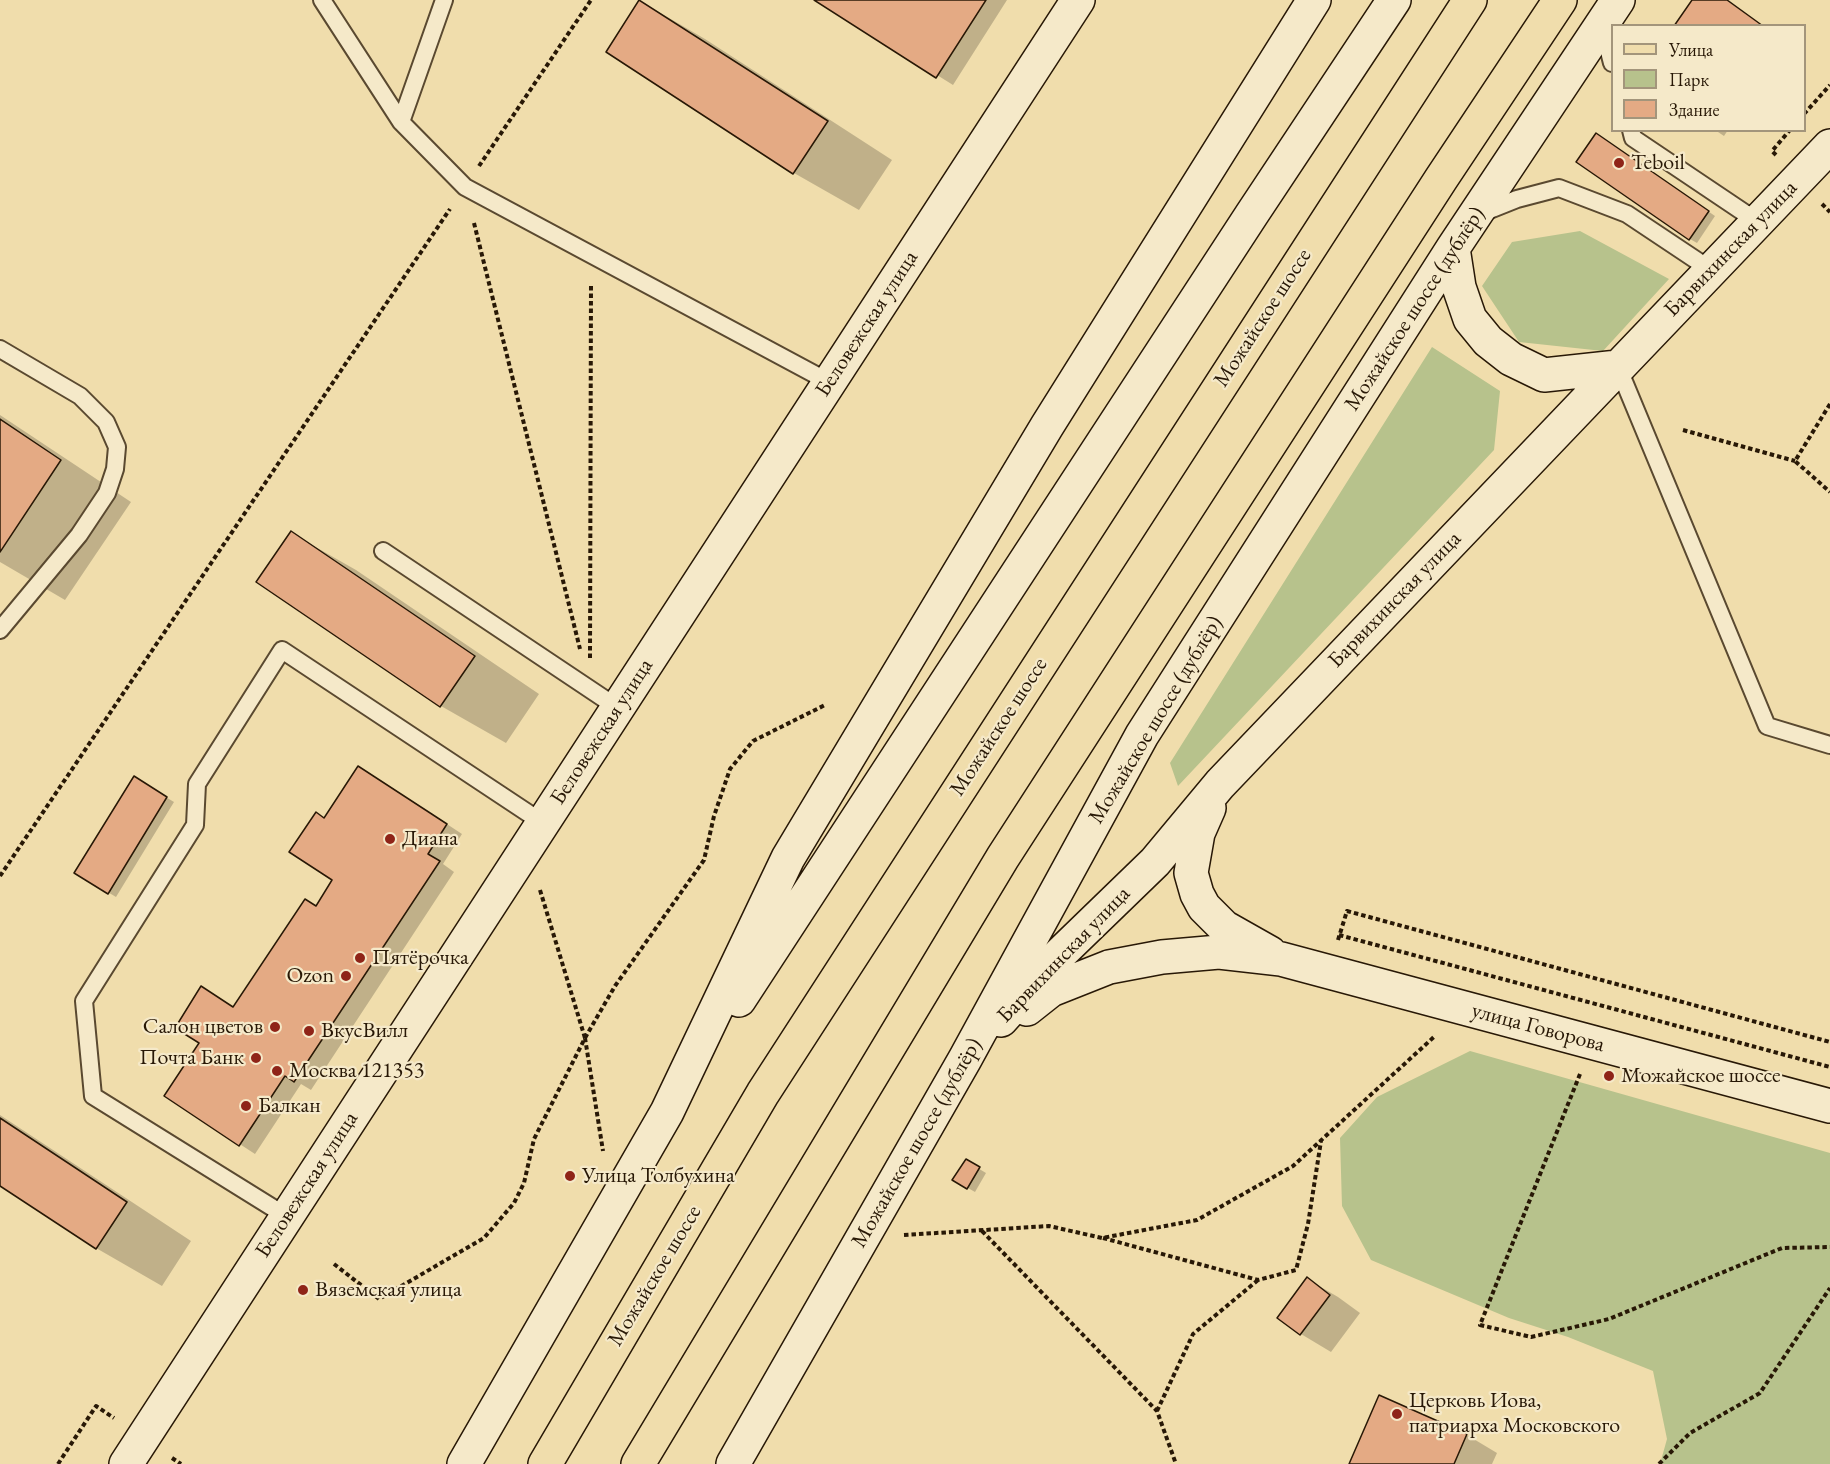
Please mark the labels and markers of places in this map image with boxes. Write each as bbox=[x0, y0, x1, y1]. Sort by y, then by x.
place label: Teboil bbox=[1631, 150, 1685, 176]
marker: Teboil bbox=[1612, 156, 1626, 170]
place label: Диана bbox=[402, 826, 458, 852]
marker: Диана bbox=[383, 832, 397, 846]
place label: Пятёрочка bbox=[372, 945, 469, 971]
marker: Пятёрочка bbox=[353, 951, 367, 965]
place label: Ozon bbox=[286, 963, 334, 989]
marker: Ozon bbox=[339, 969, 353, 983]
place label: Салон цветов bbox=[143, 1014, 263, 1040]
place label: ВкусВилл bbox=[321, 1018, 408, 1044]
marker: Салон цветов bbox=[268, 1020, 282, 1034]
marker: ВкусВилл bbox=[302, 1024, 316, 1038]
place label: Почта Банк bbox=[139, 1045, 244, 1071]
marker: Почта Банк bbox=[249, 1051, 263, 1065]
place label: Москва 121353 bbox=[289, 1058, 424, 1084]
place label: Можайское шоссе bbox=[1621, 1063, 1780, 1089]
marker: Москва 121353 bbox=[270, 1064, 284, 1078]
marker: Можайское шоссе bbox=[1602, 1069, 1616, 1083]
place label: Балкан bbox=[258, 1093, 321, 1119]
marker: Балкан bbox=[239, 1099, 253, 1113]
place label: Улица Толбухина bbox=[582, 1163, 735, 1189]
marker: Улица Толбухина bbox=[563, 1169, 577, 1183]
place label: Вяземская улица bbox=[315, 1277, 462, 1303]
marker: Вяземская улица bbox=[296, 1283, 310, 1297]
place label: Церковь Иова, патриарха Московского bbox=[1409, 1388, 1620, 1440]
marker: Церковь Иова, патриарха Московского bbox=[1390, 1407, 1404, 1421]

